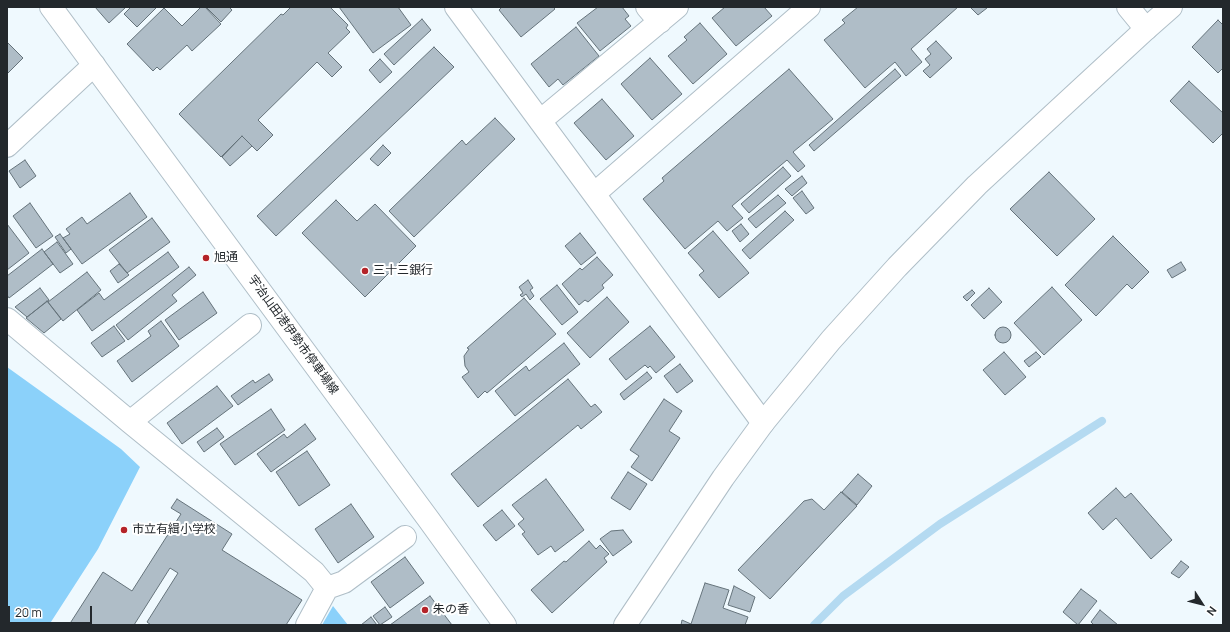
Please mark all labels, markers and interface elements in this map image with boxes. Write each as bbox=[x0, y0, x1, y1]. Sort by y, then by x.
place label: 旭通 bbox=[214, 251, 238, 265]
marker: 旭通 bbox=[201, 253, 211, 263]
place label: 三十三銀行 bbox=[373, 264, 433, 278]
marker: 三十三銀行 bbox=[360, 266, 370, 276]
street label: 宇治山田港伊勢市停車場線 bbox=[245, 273, 341, 397]
place label: 市立有緝小学校 bbox=[132, 523, 216, 537]
marker: 市立有緝小学校 bbox=[119, 525, 129, 535]
north arrow bbox=[1182, 584, 1222, 624]
scale bar bbox=[10, 598, 94, 624]
place label: 朱の香 bbox=[433, 603, 469, 617]
text: 20 m bbox=[15, 604, 42, 621]
text: N bbox=[1204, 604, 1221, 619]
marker: 朱の香 bbox=[420, 605, 430, 615]

